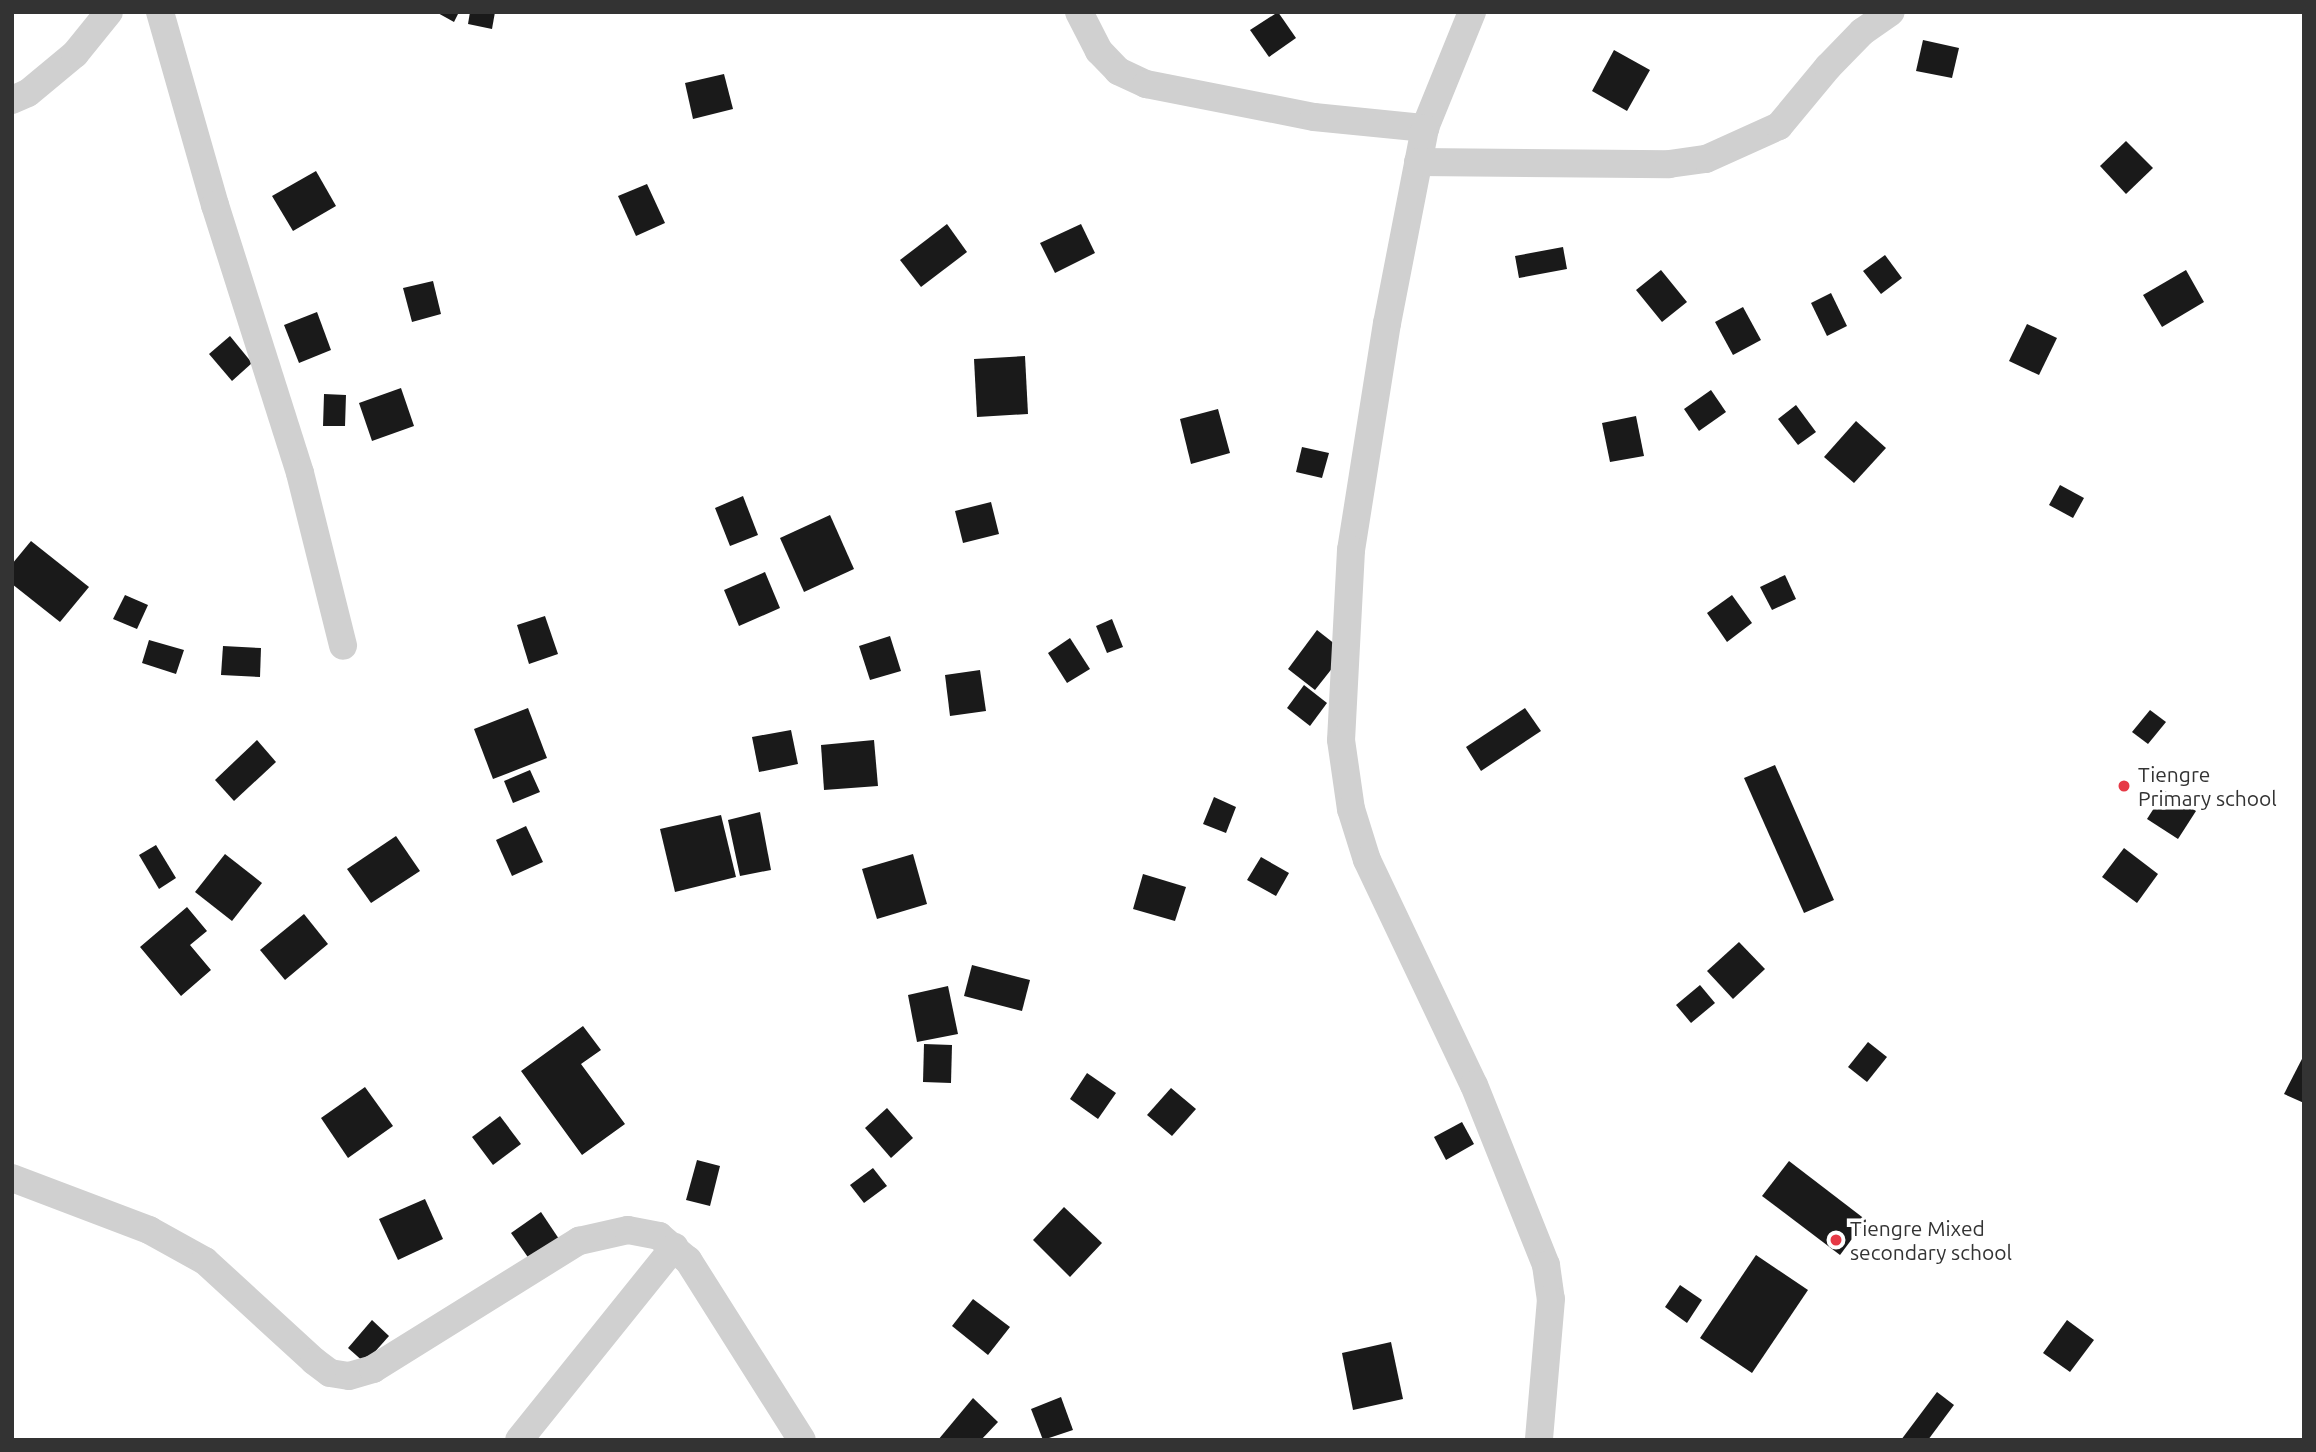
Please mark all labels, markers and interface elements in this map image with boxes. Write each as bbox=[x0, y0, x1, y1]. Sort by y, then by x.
place label: Tiengre Primary school bbox=[2138, 761, 2277, 811]
marker: Tiengre Primary school bbox=[2116, 778, 2132, 794]
place label: Tiengre Mixed secondary school bbox=[1850, 1215, 2012, 1265]
marker: Tiengre Mixed secondary school bbox=[1828, 1232, 1844, 1248]

